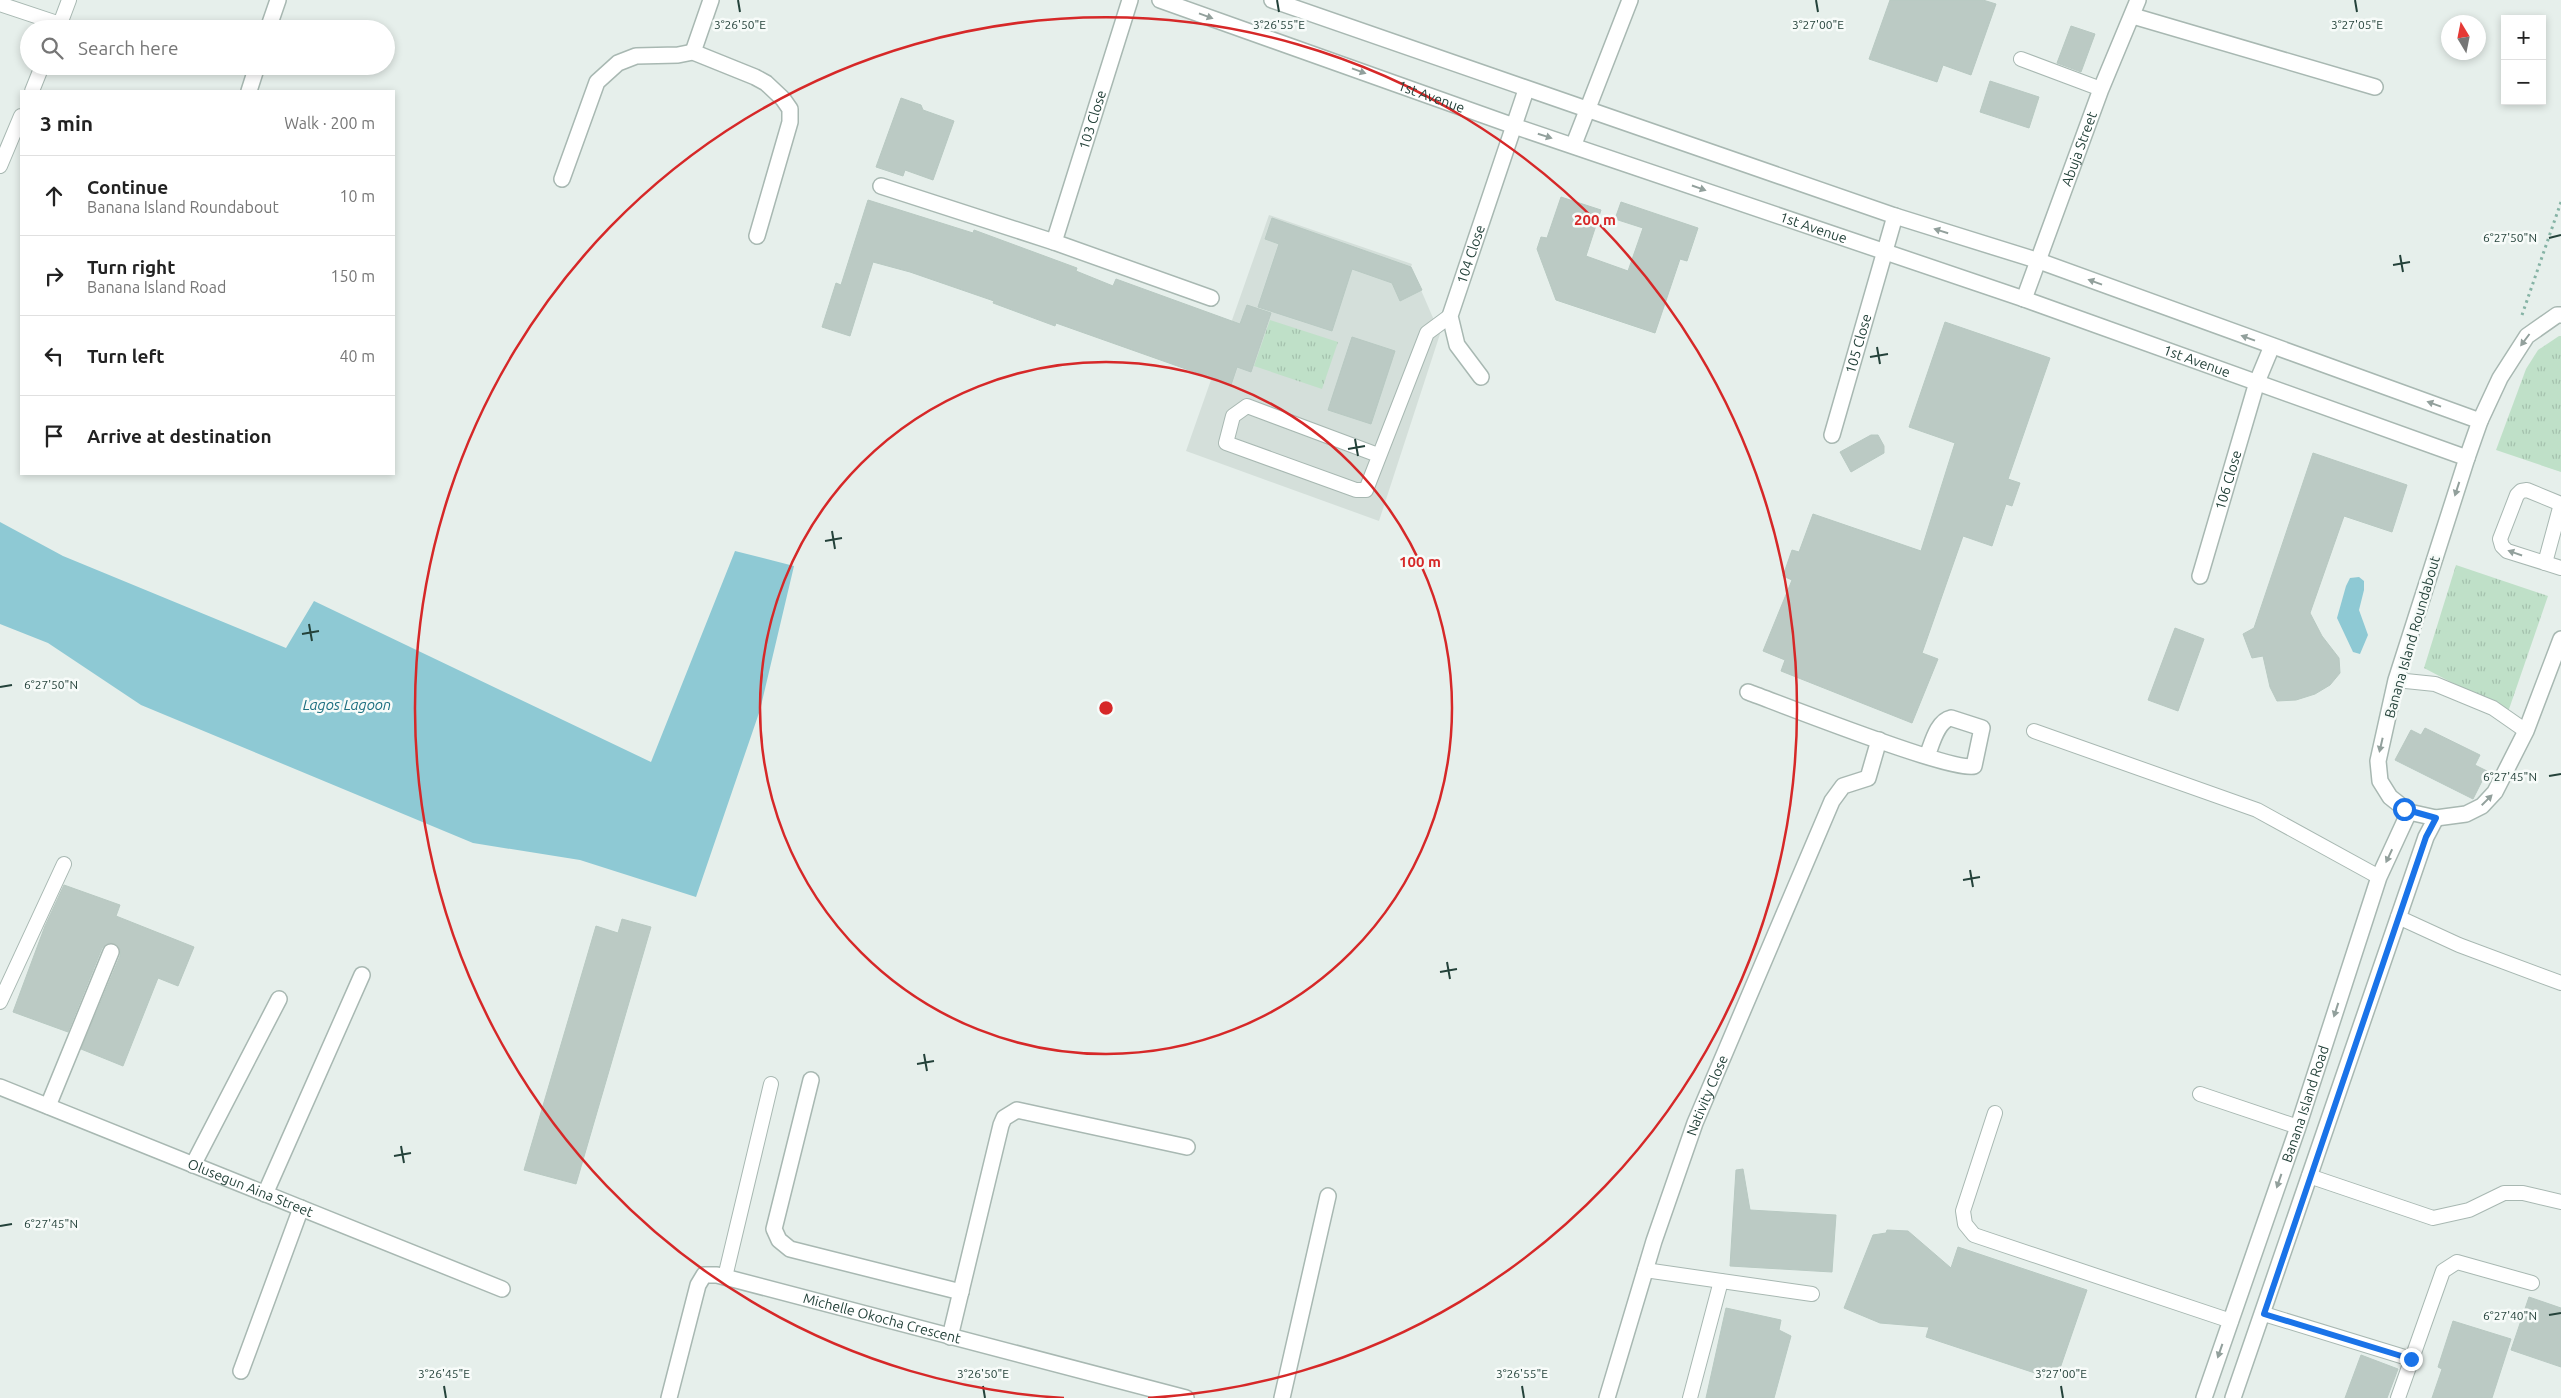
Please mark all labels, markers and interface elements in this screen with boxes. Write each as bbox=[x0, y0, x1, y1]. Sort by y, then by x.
one-way arrow bbox=[1199, 12, 1214, 20]
north arrow bbox=[2441, 15, 2486, 60]
map controls bbox=[2501, 15, 2546, 105]
button: + bbox=[2501, 15, 2546, 60]
text: 3°26'50"E bbox=[714, 18, 766, 31]
text: 3°26'55"E bbox=[1253, 18, 1305, 31]
text: 3°27'00"E bbox=[1792, 18, 1844, 31]
text: 3°27'05"E bbox=[2331, 18, 2383, 31]
search box bbox=[20, 20, 395, 75]
icon: search bbox=[38, 34, 66, 62]
text: Search here bbox=[78, 37, 178, 59]
button: − bbox=[2501, 60, 2546, 105]
one-way arrow bbox=[1352, 67, 1367, 75]
street label: 1st Avenue bbox=[1396, 77, 1467, 116]
street label: 103 Close bbox=[1076, 88, 1109, 151]
street label: Abuja Street bbox=[2058, 109, 2100, 188]
text: 3 min bbox=[40, 111, 93, 135]
text: Walk · 200 m bbox=[284, 114, 375, 132]
one-way arrow bbox=[1538, 132, 1553, 140]
text: Continue bbox=[87, 176, 168, 198]
icon: ahead bbox=[40, 182, 68, 210]
one-way arrow bbox=[1692, 184, 1707, 192]
text: 10 m bbox=[339, 187, 375, 205]
text: Banana Island Roundabout bbox=[87, 198, 279, 216]
street label: 1st Avenue bbox=[1778, 209, 1849, 246]
text: 200 m bbox=[1574, 211, 1616, 228]
street label: 104 Close bbox=[1453, 223, 1488, 286]
one-way arrow bbox=[1934, 226, 1949, 234]
text: 6°27'50"N bbox=[2483, 231, 2537, 244]
text: Turn right bbox=[87, 256, 175, 278]
icon: right bbox=[40, 262, 68, 290]
text: 150 m bbox=[330, 267, 375, 285]
text: Banana Island Road bbox=[87, 278, 226, 296]
one-way arrow bbox=[2088, 278, 2103, 285]
street label: 105 Close bbox=[1842, 312, 1874, 375]
one-way arrow bbox=[2240, 334, 2255, 342]
one-way arrow bbox=[2520, 334, 2530, 347]
icon: left bbox=[40, 342, 68, 370]
street label: 1st Avenue bbox=[2161, 342, 2233, 380]
text: Turn left bbox=[87, 345, 165, 367]
text: 40 m bbox=[339, 347, 375, 365]
one-way arrow bbox=[2426, 400, 2441, 408]
icon: arrive bbox=[40, 422, 68, 450]
text: Arrive at destination bbox=[87, 425, 272, 447]
street label: 106 Close bbox=[2212, 448, 2244, 512]
one-way arrow bbox=[2453, 482, 2461, 497]
one-way arrow bbox=[2507, 549, 2522, 557]
text: 100 m bbox=[1399, 553, 1441, 570]
street label: Banana Island Roundabout bbox=[2381, 554, 2443, 720]
text: 6°27'50"N bbox=[24, 678, 78, 691]
water label: Lagos Lagoon bbox=[303, 696, 391, 713]
centre of rings bbox=[1097, 699, 1115, 717]
one-way arrow bbox=[2377, 738, 2385, 753]
text: 6°27'45"N bbox=[2483, 770, 2537, 783]
one-way arrow bbox=[2481, 795, 2493, 807]
route start bbox=[2393, 798, 2416, 821]
one-way arrow bbox=[2385, 849, 2393, 863]
one-way arrow bbox=[2332, 1002, 2339, 1017]
street label: Banana Island Road bbox=[2278, 1044, 2332, 1164]
street label: Nativity Close bbox=[1683, 1052, 1731, 1138]
street label: Olusegun Aina Street bbox=[185, 1155, 316, 1220]
one-way arrow bbox=[2275, 1173, 2283, 1188]
text: 6°27'45"N bbox=[24, 1217, 78, 1230]
street label: Michelle Okocha Crescent bbox=[802, 1290, 963, 1347]
text: 6°27'40"N bbox=[2483, 1309, 2537, 1322]
one-way arrow bbox=[2216, 1343, 2223, 1358]
route end bbox=[2400, 1348, 2423, 1371]
text: 3°26'45"E bbox=[418, 1367, 470, 1380]
text: 3°26'50"E bbox=[957, 1367, 1009, 1380]
text: 3°26'55"E bbox=[1496, 1367, 1548, 1380]
text: 3°27'00"E bbox=[2035, 1367, 2087, 1380]

